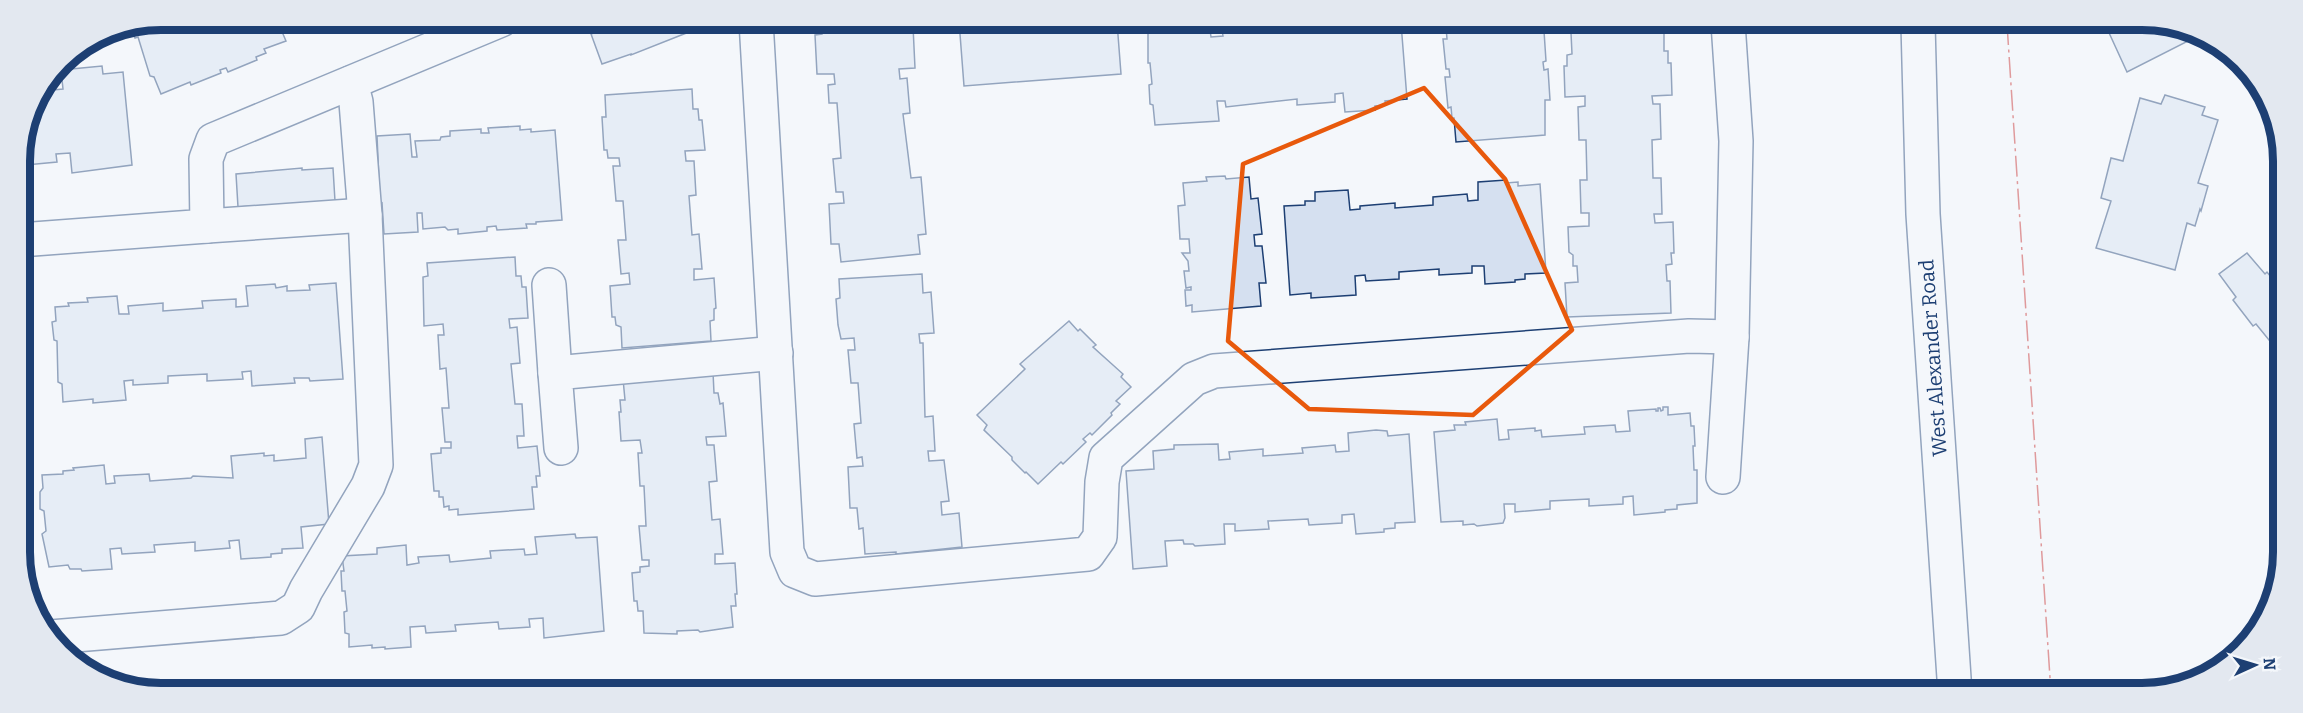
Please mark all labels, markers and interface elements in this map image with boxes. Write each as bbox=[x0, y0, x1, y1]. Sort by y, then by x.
street label: West Alexander Road bbox=[1914, 259, 1952, 457]
north arrow bbox=[2225, 635, 2285, 695]
text: N bbox=[2260, 657, 2279, 671]

